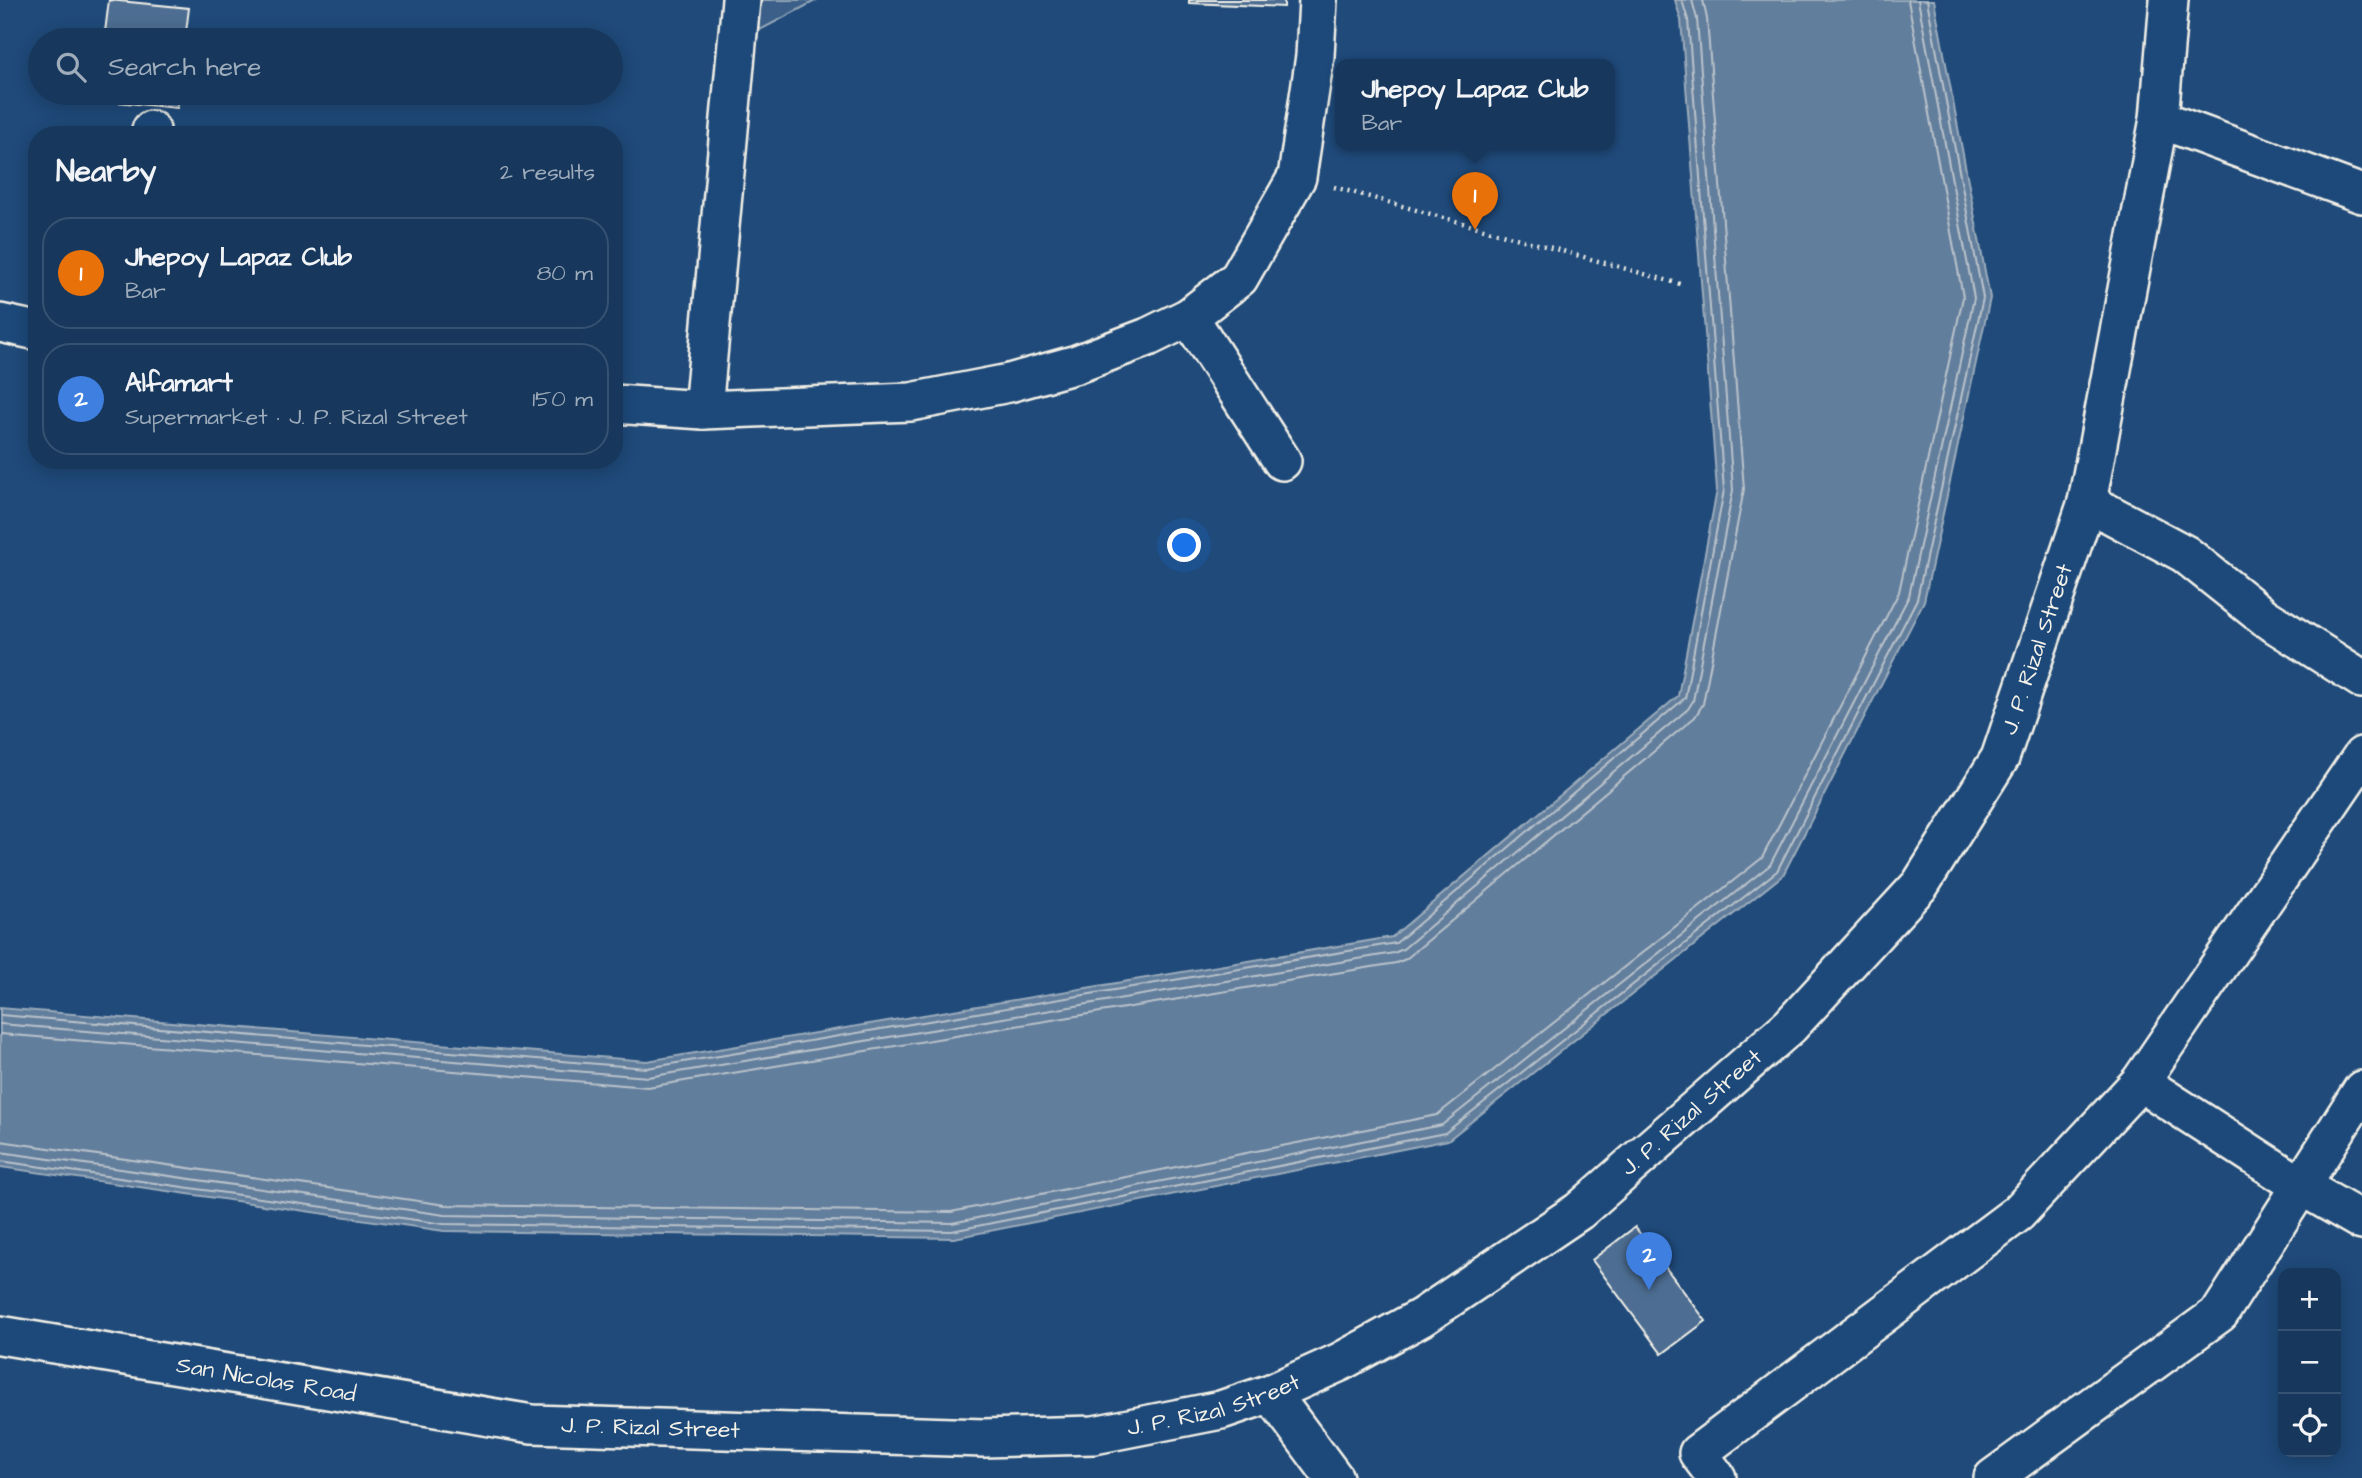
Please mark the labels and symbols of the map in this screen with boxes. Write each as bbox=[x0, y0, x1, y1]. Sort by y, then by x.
pin: 1 bbox=[1452, 172, 1498, 230]
your location bbox=[1167, 528, 1201, 562]
street label: J. P. Rizal Street bbox=[1993, 559, 2081, 739]
street label: J. P. Rizal Street bbox=[1614, 1041, 1770, 1183]
pin: 2 bbox=[1626, 1232, 1672, 1290]
street label: San Nicolas Road bbox=[174, 1349, 359, 1410]
street label: J. P. Rizal Street bbox=[1124, 1366, 1306, 1444]
street label: J. P. Rizal Street bbox=[561, 1409, 741, 1446]

